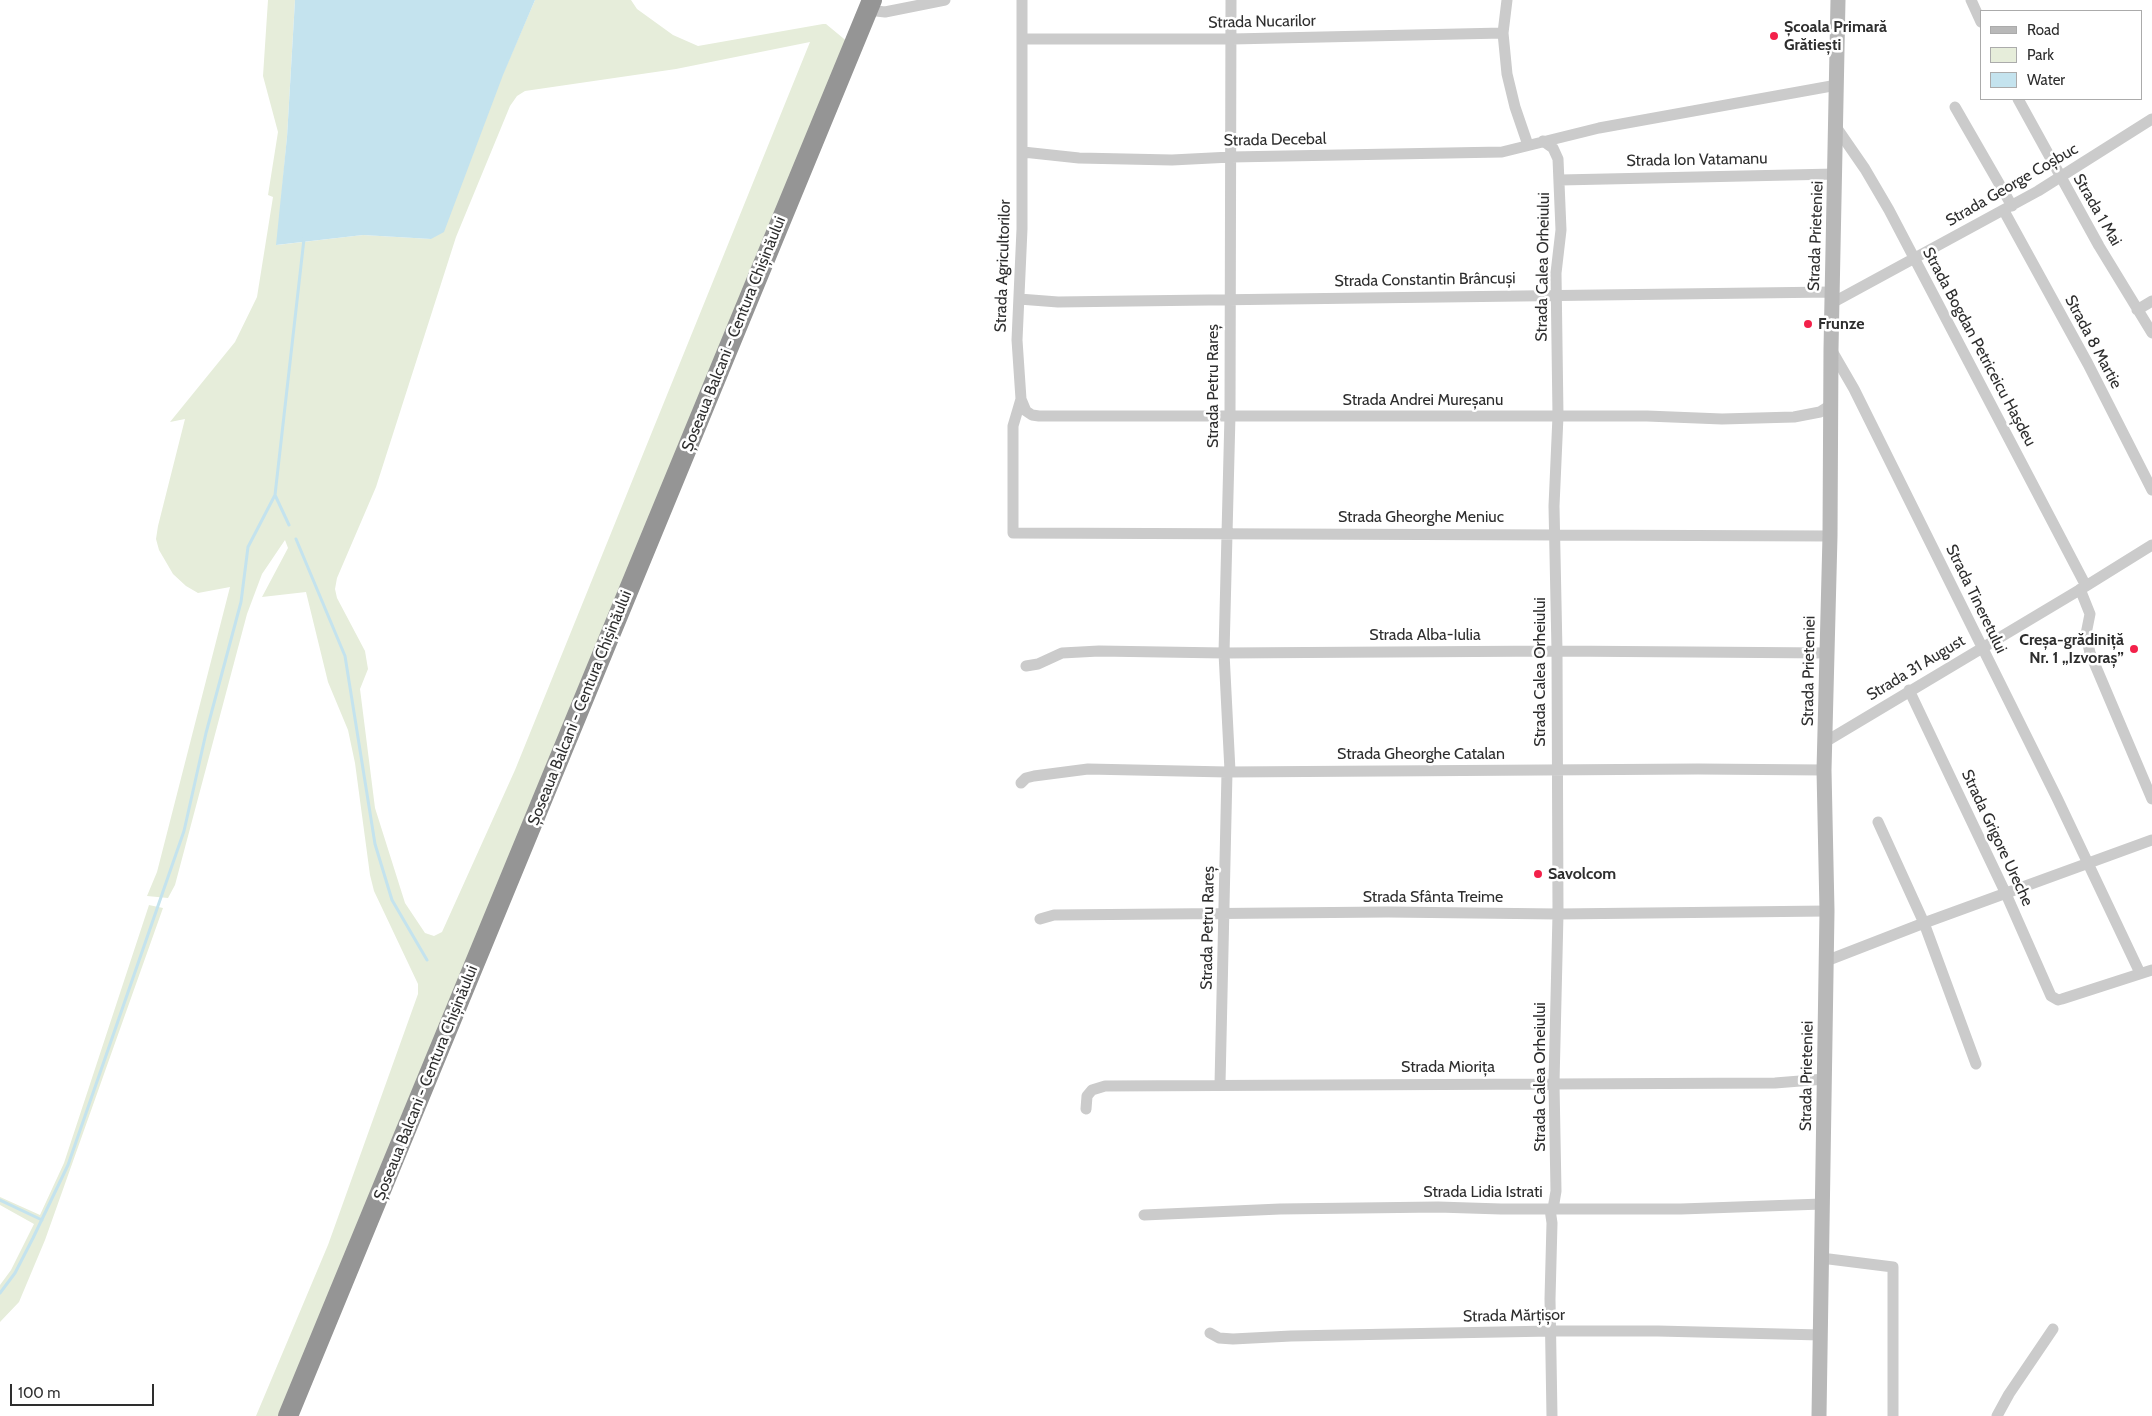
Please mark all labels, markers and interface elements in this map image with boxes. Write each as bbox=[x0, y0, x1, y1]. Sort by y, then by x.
legend bbox=[1980, 10, 2142, 100]
street label: Strada Nucarilor bbox=[1208, 11, 1316, 33]
place label: Școala Primară Grătiești bbox=[1784, 17, 1887, 55]
text: Road bbox=[2027, 21, 2060, 39]
marker: Școala Primară Grătiești bbox=[1768, 30, 1780, 42]
text: Park bbox=[2027, 46, 2054, 64]
text: Water bbox=[2027, 71, 2065, 89]
street label: Strada Decebal bbox=[1223, 130, 1327, 150]
street label: Strada George Coșbuc bbox=[1943, 139, 2081, 231]
street label: Strada Ion Vatamanu bbox=[1626, 149, 1768, 171]
street label: Strada 1 Mai bbox=[2069, 171, 2125, 249]
street label: Strada Prieteniei bbox=[1804, 181, 1828, 291]
street label: Strada Calea Orheiului bbox=[1532, 192, 1554, 342]
street label: Strada Agricultorilor bbox=[991, 199, 1015, 333]
street label: Șoseaua Balcani - Centura Chișinăului bbox=[678, 214, 790, 454]
street label: Strada Bogdan Petriceicu Hașdeu bbox=[1918, 244, 2040, 450]
street label: Strada Constantin Brâncuși bbox=[1334, 269, 1516, 291]
street label: Strada 8 Martie bbox=[2060, 292, 2126, 392]
place label: Frunze bbox=[1818, 314, 1864, 334]
marker: Frunze bbox=[1802, 318, 1814, 330]
street label: Strada Petru Rareș bbox=[1203, 324, 1223, 448]
street label: Strada Andrei Mureșanu bbox=[1343, 390, 1503, 410]
street label: Strada Gheorghe Meniuc bbox=[1338, 507, 1504, 527]
street label: Strada Tineretului bbox=[1941, 542, 2011, 656]
street label: Șoseaua Balcani - Centura Chișinăului bbox=[524, 588, 636, 828]
street label: Strada Calea Orheiului bbox=[1530, 597, 1550, 747]
street label: Strada Prieteniei bbox=[1798, 616, 1820, 726]
street label: Strada Alba-Iulia bbox=[1369, 625, 1481, 645]
place label: Creșa-grădiniță Nr. 1 „Izvoraș” bbox=[2019, 630, 2124, 668]
street label: Strada 31 August bbox=[1863, 631, 1969, 705]
marker: Creșa-grădiniță Nr. 1 „Izvoraș” bbox=[2128, 643, 2140, 655]
street label: Strada Gheorghe Catalan bbox=[1337, 744, 1505, 764]
street label: Strada Grigore Ureche bbox=[1957, 767, 2037, 909]
place label: Savolcom bbox=[1548, 864, 1616, 884]
street label: Strada Petru Rareș bbox=[1197, 866, 1219, 990]
marker: Savolcom bbox=[1532, 868, 1544, 880]
street label: Strada Sfânta Treime bbox=[1363, 887, 1503, 907]
street label: Șoseaua Balcani - Centura Chișinăului bbox=[370, 963, 482, 1203]
street label: Strada Calea Orheiului bbox=[1530, 1002, 1550, 1152]
street label: Strada Prieteniei bbox=[1796, 1021, 1818, 1131]
street label: Strada Miorița bbox=[1401, 1057, 1495, 1077]
street label: Strada Lidia Istrati bbox=[1423, 1182, 1543, 1202]
street label: Strada Mărțișor bbox=[1463, 1306, 1565, 1326]
scale bar bbox=[12, 1374, 156, 1406]
text: 100 m bbox=[18, 1384, 60, 1402]

